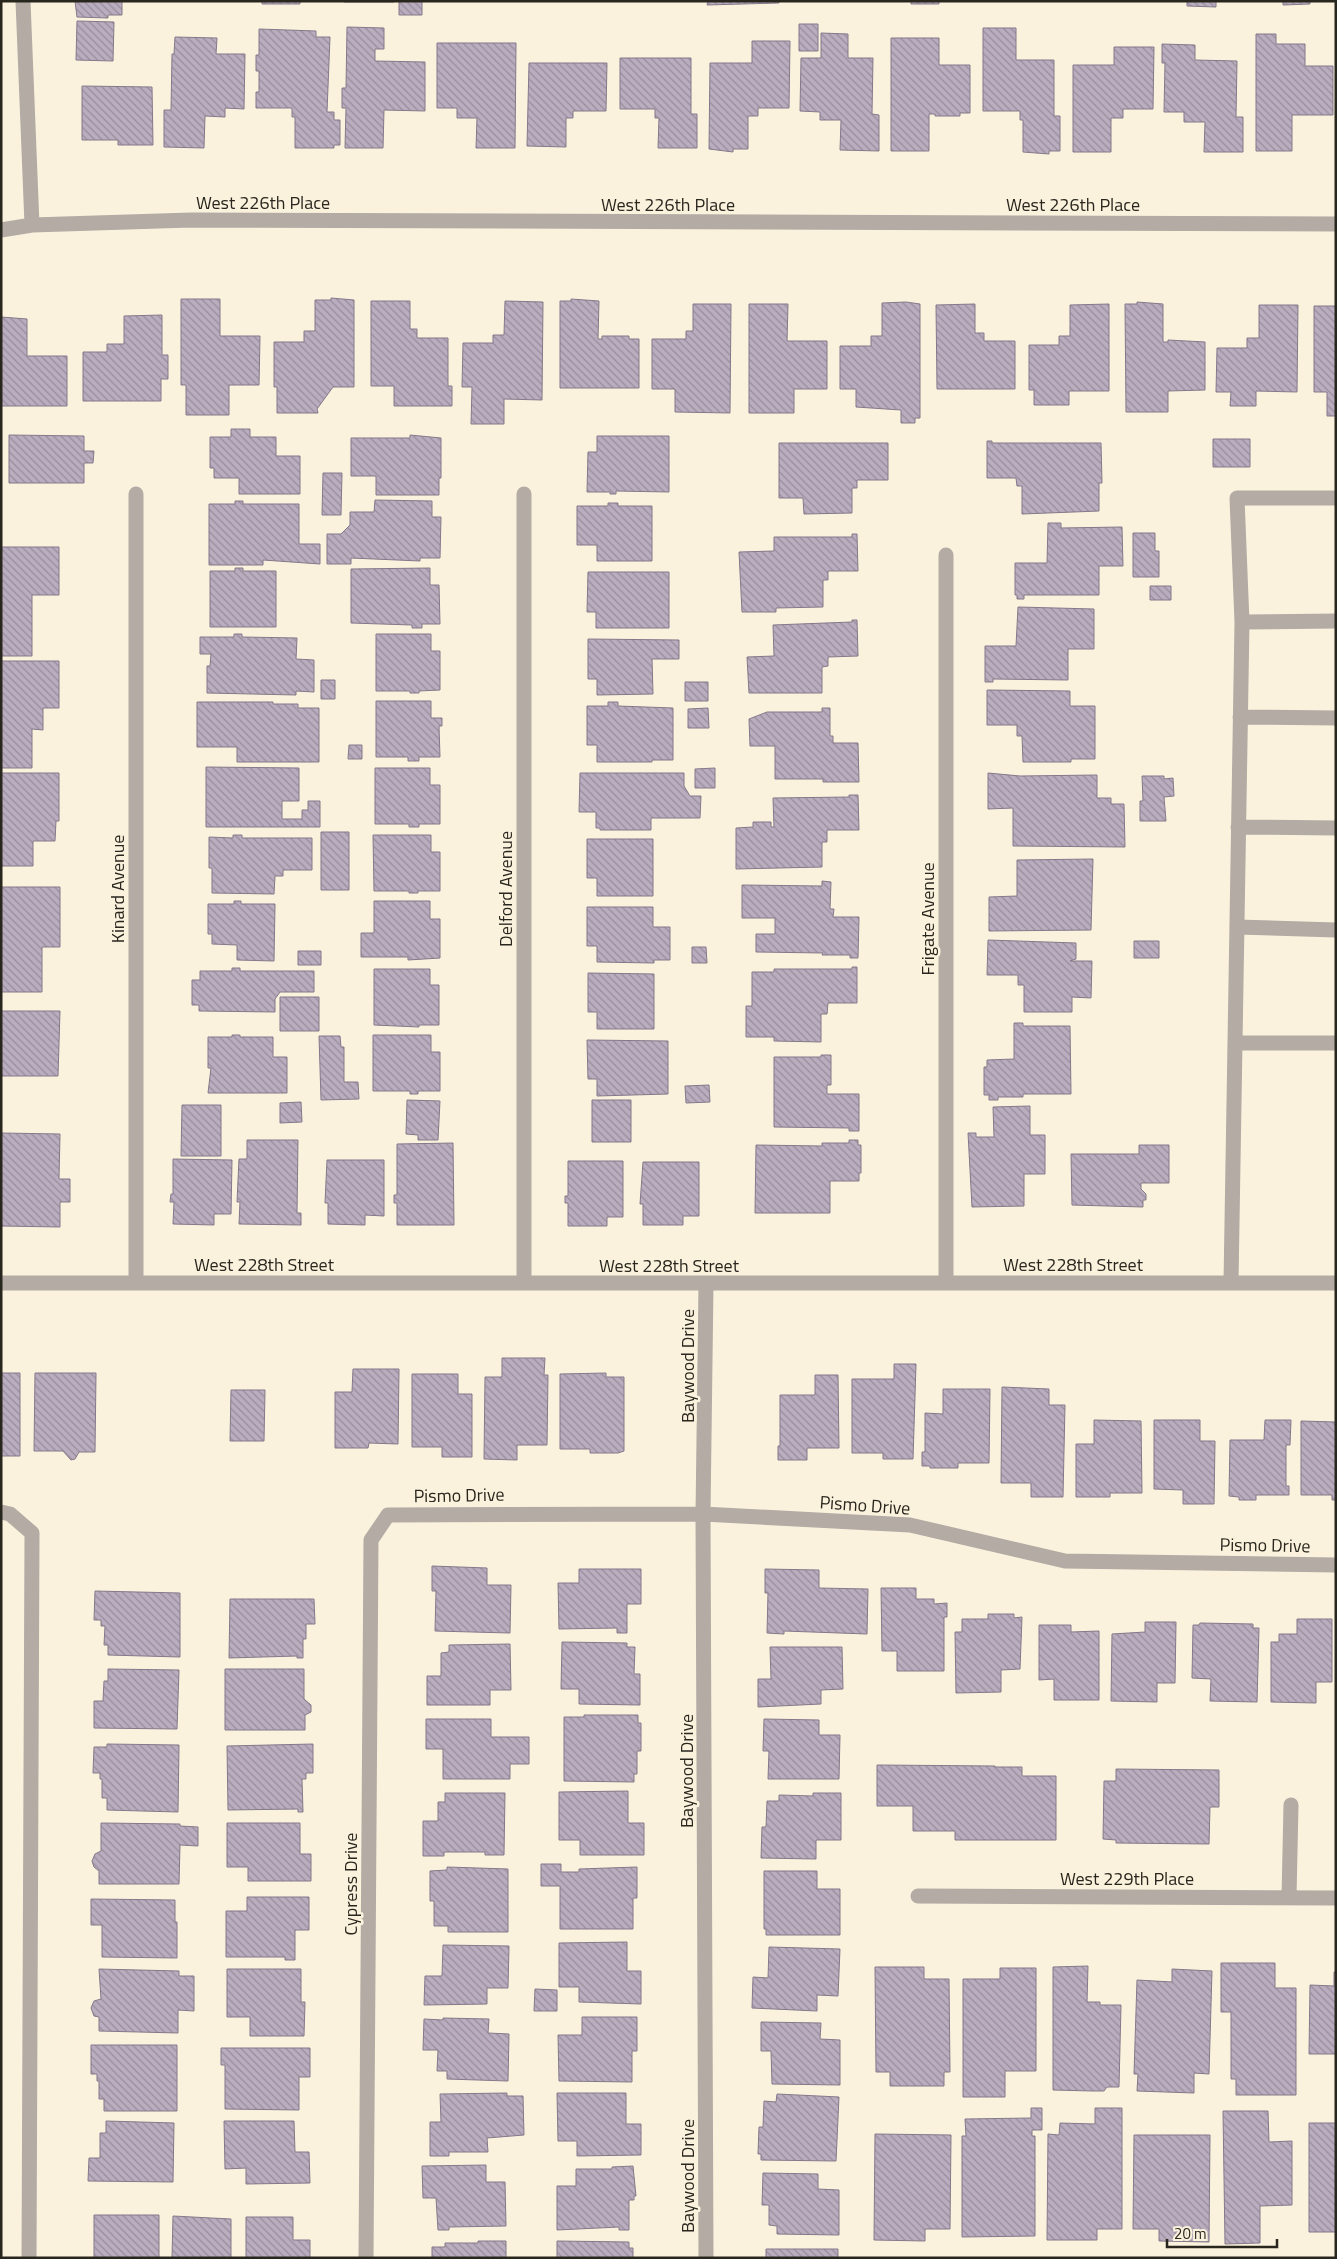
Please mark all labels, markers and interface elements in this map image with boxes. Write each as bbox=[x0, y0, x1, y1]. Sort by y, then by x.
street label: West 226th Place bbox=[196, 189, 330, 216]
street label: West 226th Place bbox=[601, 191, 735, 218]
street label: West 226th Place bbox=[1006, 191, 1140, 218]
street label: Delford Avenue bbox=[492, 831, 519, 947]
street label: Kinard Avenue bbox=[104, 835, 131, 943]
street label: Frigate Avenue bbox=[914, 862, 941, 976]
street label: West 228th Street bbox=[194, 1251, 335, 1278]
street label: West 228th Street bbox=[1003, 1251, 1144, 1278]
street label: West 228th Street bbox=[599, 1252, 740, 1279]
street label: Baywood Drive bbox=[674, 1309, 701, 1423]
street label: Pismo Drive bbox=[413, 1481, 505, 1509]
street label: Pismo Drive bbox=[819, 1488, 911, 1522]
street label: Pismo Drive bbox=[1219, 1531, 1311, 1559]
street label: Baywood Drive bbox=[673, 1714, 700, 1828]
street label: Cypress Drive bbox=[337, 1833, 364, 1935]
street label: West 229th Place bbox=[1060, 1865, 1194, 1892]
street label: Baywood Drive bbox=[674, 2119, 701, 2233]
scale bar bbox=[1167, 2216, 1277, 2248]
text: 20 m bbox=[1174, 2222, 1207, 2245]

